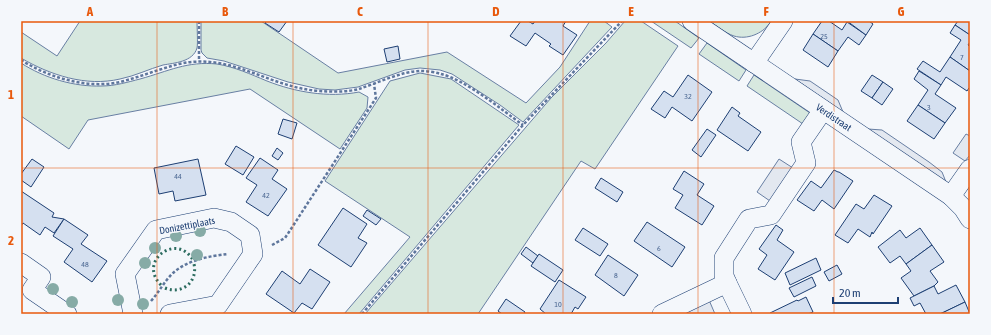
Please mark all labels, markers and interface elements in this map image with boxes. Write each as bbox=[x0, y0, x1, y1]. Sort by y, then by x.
text: A bbox=[86, 4, 94, 19]
text: B bbox=[222, 4, 229, 19]
text: C bbox=[357, 4, 363, 19]
text: D bbox=[492, 4, 500, 19]
text: E bbox=[628, 4, 634, 19]
text: F bbox=[763, 4, 769, 19]
text: G bbox=[898, 4, 905, 19]
house number: 25 bbox=[820, 32, 828, 41]
house number: 7 bbox=[960, 53, 964, 62]
text: 1 bbox=[8, 87, 14, 102]
house number: 32 bbox=[684, 92, 692, 101]
street label: Verdistraat bbox=[814, 102, 854, 133]
house number: 3 bbox=[927, 103, 931, 112]
house number: 44 bbox=[174, 172, 182, 181]
house number: 42 bbox=[262, 191, 270, 200]
street label: Donizettiplaats bbox=[158, 215, 216, 236]
text: 2 bbox=[8, 233, 14, 248]
house number: 6 bbox=[657, 244, 661, 253]
house number: 48 bbox=[81, 260, 89, 269]
house number: 8 bbox=[614, 271, 618, 280]
scale bar bbox=[833, 279, 898, 305]
text: 20 m bbox=[839, 286, 861, 300]
house number: 10 bbox=[554, 300, 562, 309]

